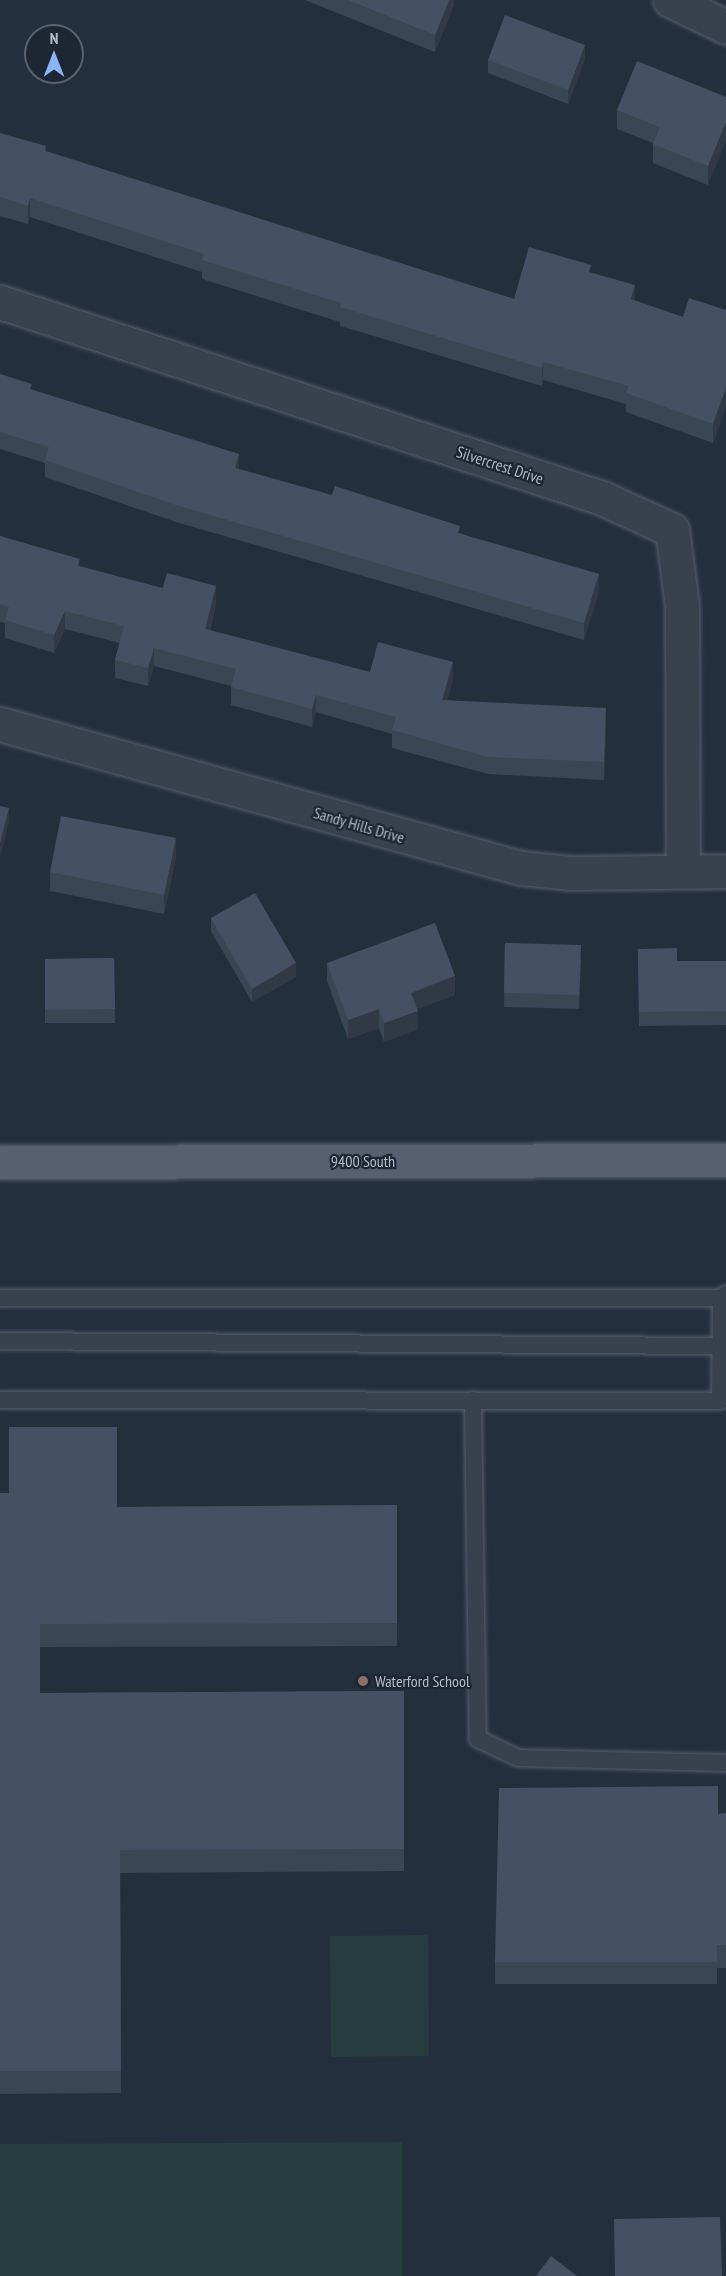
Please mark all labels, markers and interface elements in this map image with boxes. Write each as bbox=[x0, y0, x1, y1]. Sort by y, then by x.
north arrow bbox=[24, 24, 84, 84]
text: N bbox=[50, 28, 58, 48]
street label: Silvercrest Drive bbox=[454, 442, 546, 488]
street label: Sandy Hills Drive bbox=[311, 803, 407, 847]
street label: 9400 South bbox=[331, 1151, 395, 1171]
place label: Waterford School bbox=[375, 1671, 470, 1691]
marker: Waterford School bbox=[356, 1674, 370, 1688]

